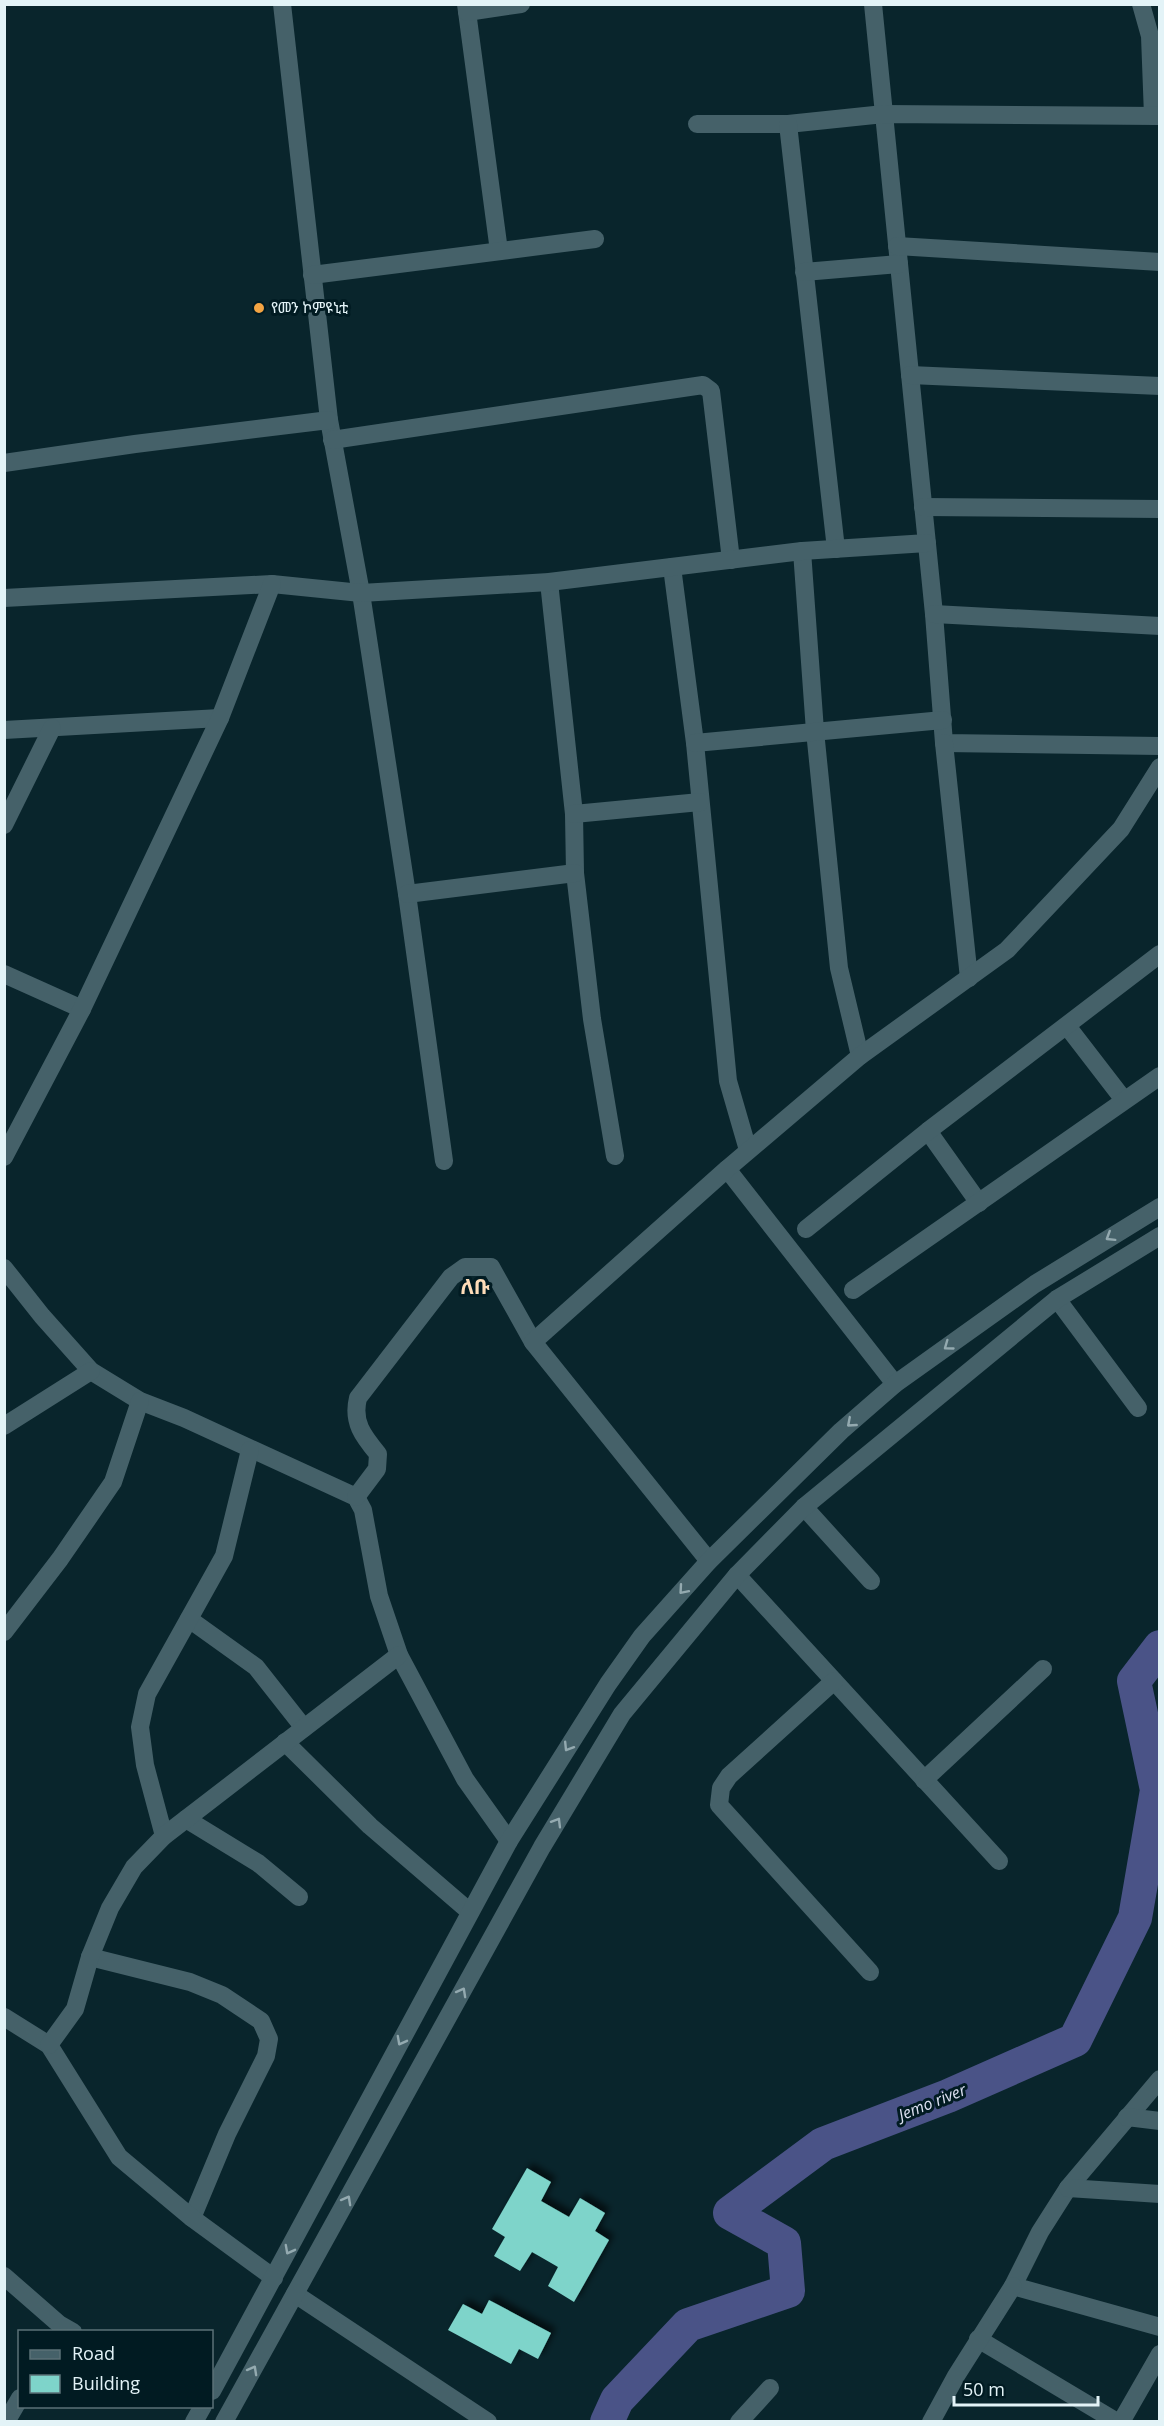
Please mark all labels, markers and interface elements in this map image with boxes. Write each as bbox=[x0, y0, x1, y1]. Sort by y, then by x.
place label: የመን ኮምዩኒቲ bbox=[271, 297, 348, 317]
marker: የመን ኮምዩኒቲ bbox=[252, 301, 266, 315]
one-way arrow bbox=[1106, 1230, 1116, 1242]
district label: ለቡ bbox=[460, 1272, 490, 1300]
one-way arrow bbox=[943, 1339, 954, 1350]
one-way arrow bbox=[847, 1416, 858, 1427]
one-way arrow bbox=[679, 1583, 690, 1594]
one-way arrow bbox=[564, 1741, 576, 1751]
one-way arrow bbox=[549, 1818, 561, 1828]
one-way arrow bbox=[454, 1988, 466, 1998]
one-way arrow bbox=[397, 2034, 408, 2045]
water label: Jemo river bbox=[892, 2078, 970, 2127]
one-way arrow bbox=[340, 2195, 351, 2206]
one-way arrow bbox=[285, 2243, 296, 2254]
legend bbox=[18, 2330, 213, 2408]
text: Road bbox=[72, 2341, 115, 2365]
one-way arrow bbox=[246, 2366, 257, 2377]
scale bar bbox=[954, 2369, 1098, 2407]
text: Building bbox=[72, 2371, 140, 2395]
text: 50 m bbox=[963, 2377, 1005, 2401]

